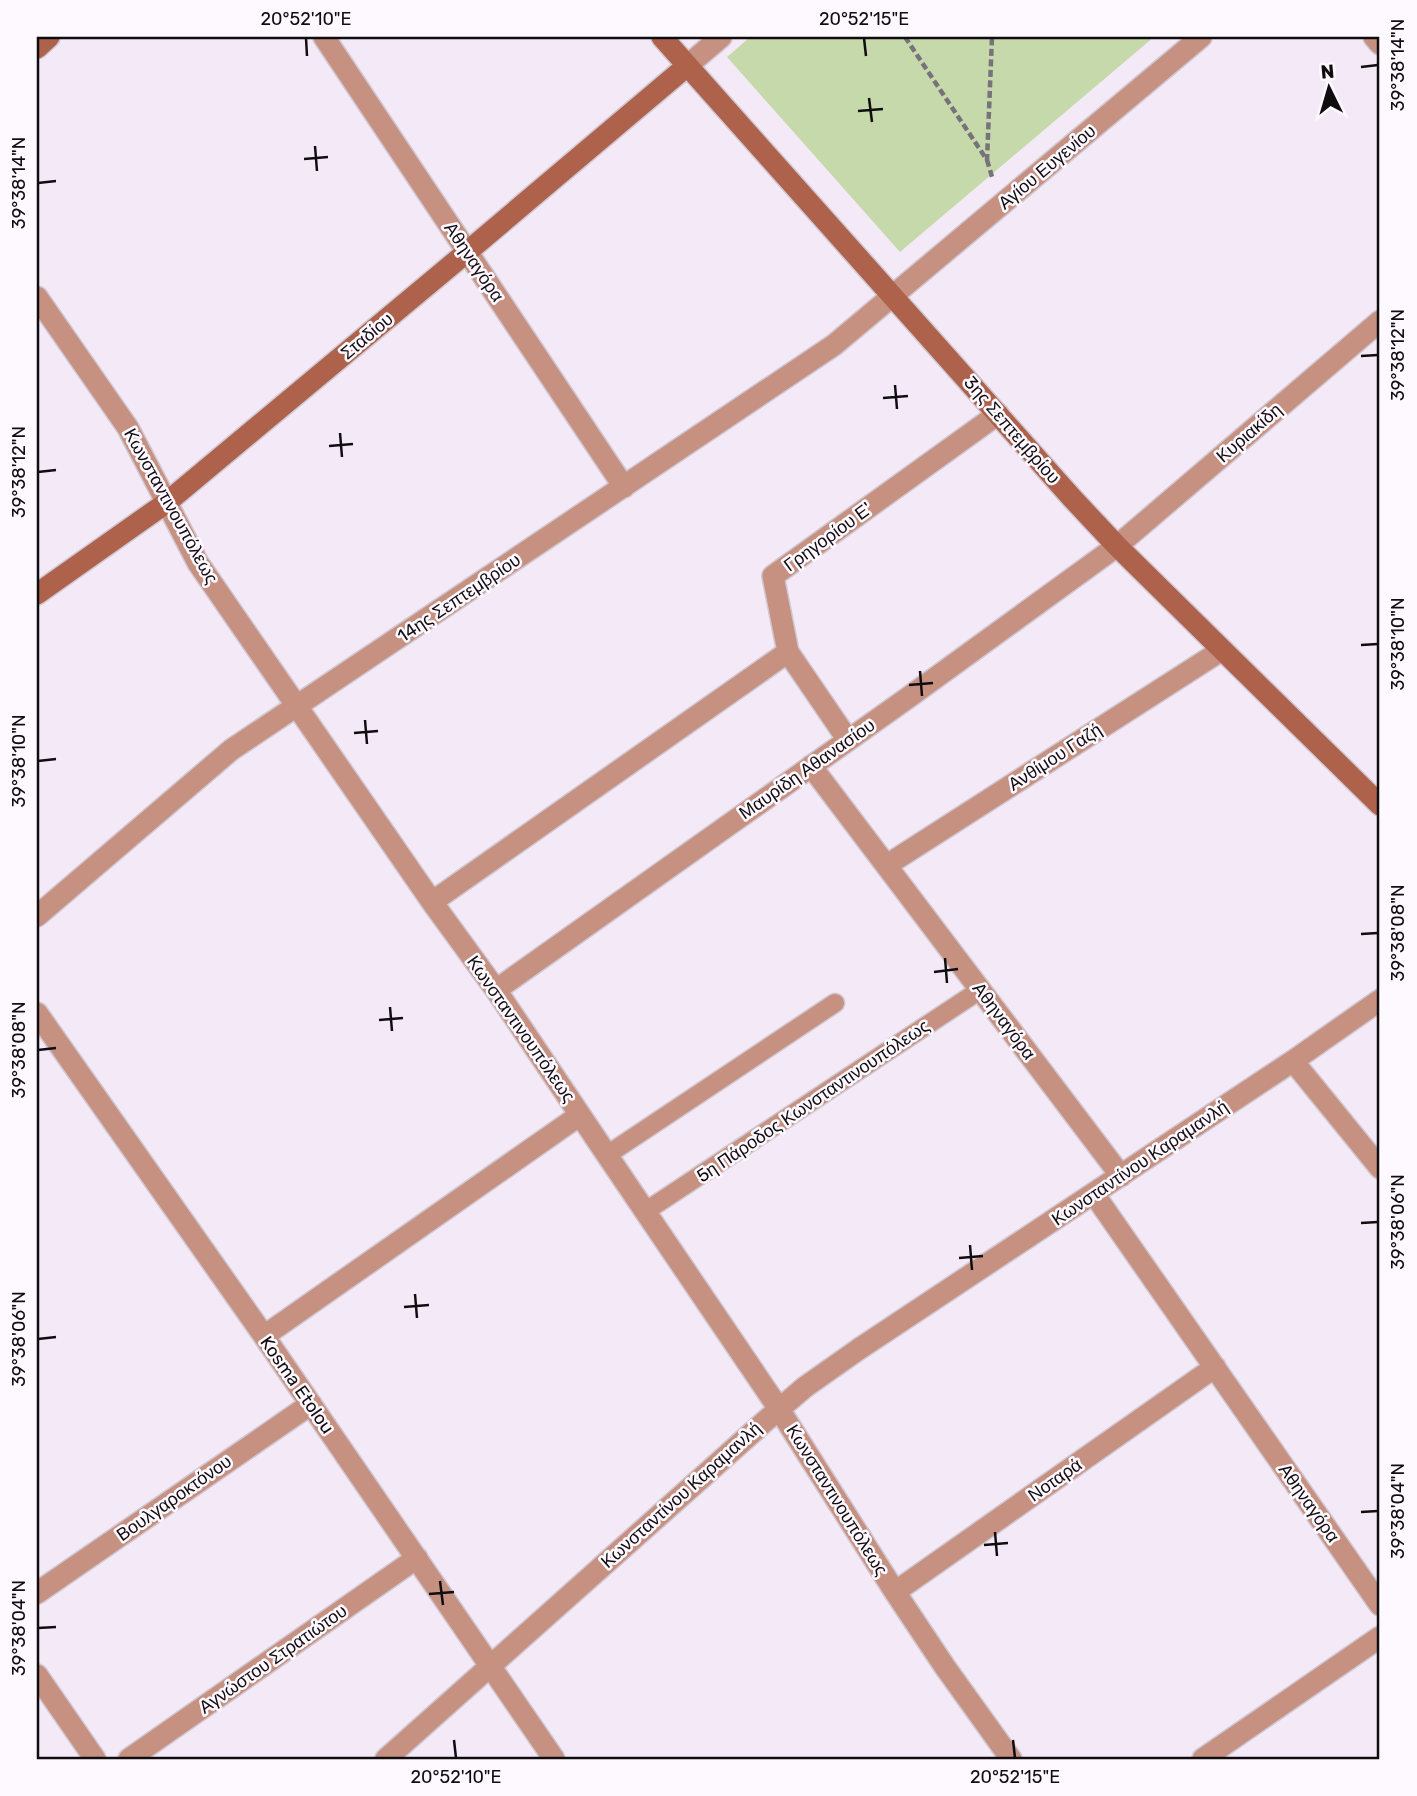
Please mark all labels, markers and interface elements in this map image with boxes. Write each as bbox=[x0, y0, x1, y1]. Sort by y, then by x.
text: 20°52'10"E bbox=[261, 8, 351, 30]
text: 20°52'15"E bbox=[819, 8, 909, 30]
text: 39°38'14"N bbox=[1387, 19, 1409, 111]
north arrow bbox=[1294, 52, 1364, 122]
text: N bbox=[1320, 60, 1335, 84]
street label: Αγίου Ευγενίου bbox=[994, 120, 1100, 214]
text: 39°38'14"N bbox=[8, 137, 30, 229]
street label: Αθηναγόρα bbox=[439, 218, 509, 306]
street label: Σταδίου bbox=[336, 308, 398, 364]
text: 39°38'12"N bbox=[1387, 309, 1409, 401]
street label: 3ης Σεπτεμβρίου bbox=[959, 372, 1065, 488]
street label: Κυριακίδη bbox=[1212, 399, 1286, 467]
street label: Κωνσταντινουπόλεως bbox=[119, 425, 223, 588]
text: 39°38'12"N bbox=[8, 426, 30, 518]
street label: Γρηγορίου Ε' bbox=[780, 498, 876, 576]
street label: 14ης Σεπτεμβρίου bbox=[393, 549, 525, 647]
text: 39°38'10"N bbox=[1387, 597, 1409, 691]
text: 39°38'10"N bbox=[8, 714, 30, 808]
street label: Μαυρίδη Αθανασίου bbox=[735, 714, 879, 824]
street label: Ανθίμου Γαζή bbox=[1004, 719, 1106, 795]
text: 39°38'08"N bbox=[1387, 885, 1409, 981]
street label: Κωνσταντινουπόλεως bbox=[462, 951, 580, 1107]
street label: Αθηναγόρα bbox=[968, 978, 1040, 1064]
text: 39°38'08"N bbox=[8, 1002, 30, 1098]
street label: 5η Πάροδος Κωνσταντινουπόλεως bbox=[692, 1015, 934, 1187]
street label: Κωνσταντίνου Καραμανλή bbox=[1048, 1096, 1232, 1230]
text: 39°38'06"N bbox=[1387, 1174, 1409, 1270]
text: 39°38'06"N bbox=[8, 1291, 30, 1387]
street label: Kosma Etolou bbox=[255, 1332, 339, 1438]
street label: Κωνσταντίνου Καραμανλή bbox=[596, 1417, 766, 1573]
street label: Κωνσταντινουπόλεως bbox=[782, 1420, 893, 1580]
street label: Βουλγαροκτόνου bbox=[112, 1450, 236, 1546]
street label: Νοταρά bbox=[1024, 1454, 1086, 1506]
street label: Αθηναγόρα bbox=[1274, 1459, 1344, 1547]
text: 39°38'04"N bbox=[1387, 1463, 1409, 1559]
text: 39°38'04"N bbox=[8, 1580, 30, 1676]
street label: Αγνώστου Στρατιώτου bbox=[195, 1600, 351, 1718]
text: 20°52'10"E bbox=[411, 1766, 501, 1788]
text: 20°52'15"E bbox=[970, 1766, 1060, 1788]

